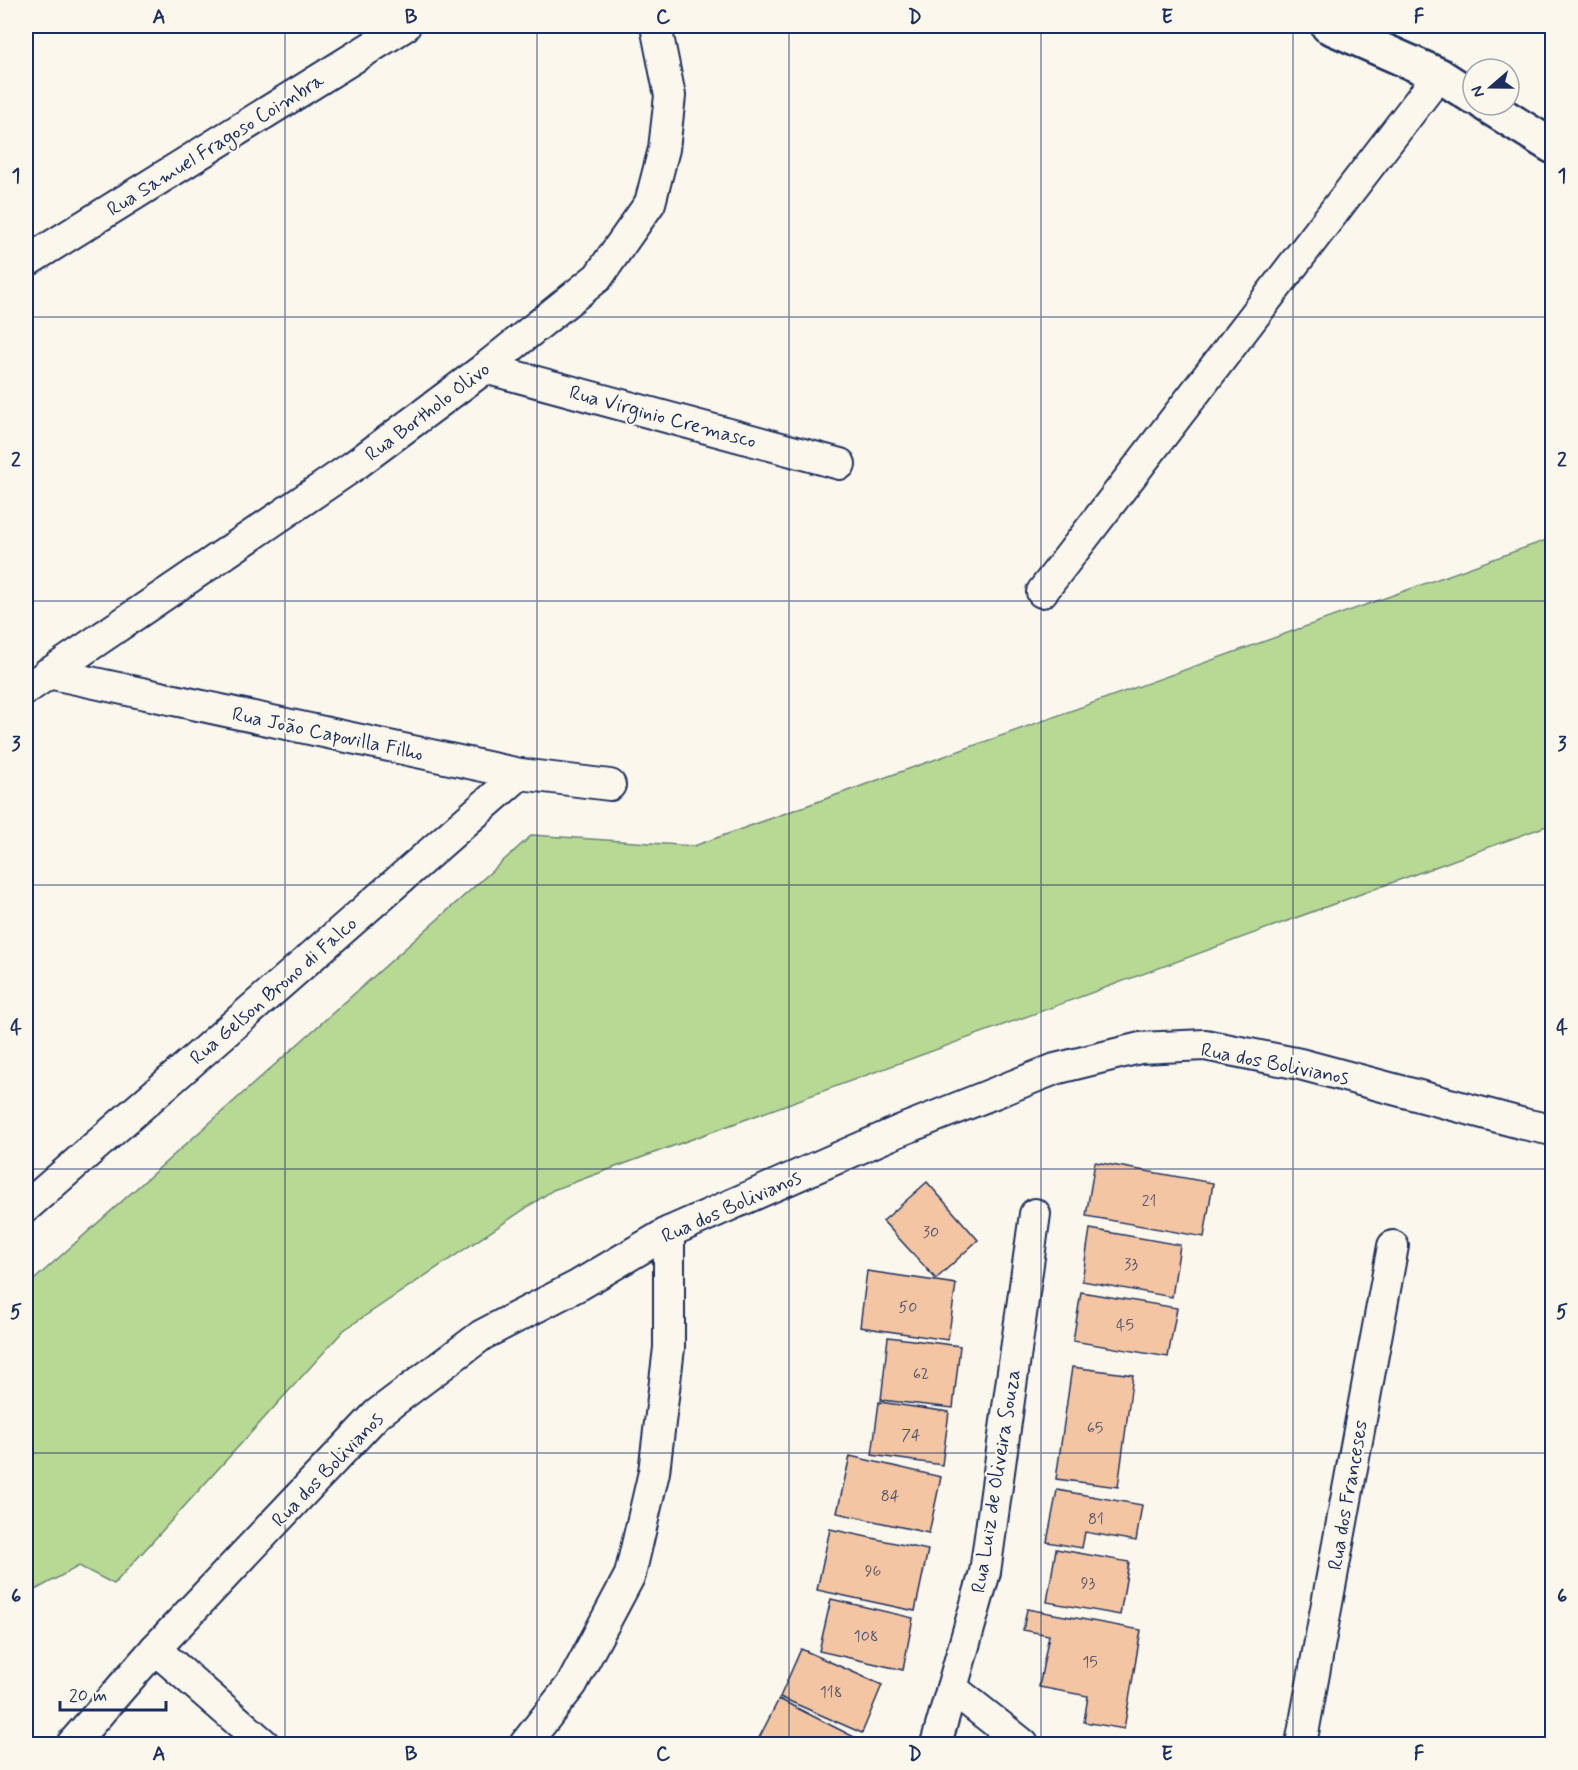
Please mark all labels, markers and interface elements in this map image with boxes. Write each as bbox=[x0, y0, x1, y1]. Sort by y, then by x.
text: A bbox=[152, 4, 166, 31]
text: B bbox=[405, 4, 418, 31]
text: C bbox=[656, 4, 671, 31]
text: D bbox=[908, 4, 922, 31]
text: E bbox=[1161, 4, 1173, 31]
text: F bbox=[1414, 4, 1425, 31]
north arrow bbox=[1461, 57, 1521, 117]
street label: Rua Samuel Fragoso Coimbra bbox=[102, 67, 331, 224]
text: N bbox=[1467, 83, 1490, 100]
text: 1 bbox=[12, 163, 20, 190]
text: 1 bbox=[1558, 163, 1566, 190]
street label: Rua Bortholo Olivo bbox=[360, 356, 496, 468]
street label: Rua Virginio Cremasco bbox=[566, 379, 759, 456]
text: 2 bbox=[11, 447, 21, 474]
text: 2 bbox=[1557, 447, 1567, 474]
street label: Rua João Capovilla Filho bbox=[230, 701, 426, 768]
text: 3 bbox=[11, 731, 21, 758]
text: 3 bbox=[1557, 731, 1567, 758]
street label: Rua Gelson Brono di Falco bbox=[184, 911, 363, 1071]
text: 4 bbox=[10, 1015, 22, 1042]
text: 4 bbox=[1556, 1015, 1568, 1042]
street label: Rua dos Bolivianos bbox=[1198, 1037, 1351, 1092]
street label: Rua dos Bolivianos bbox=[657, 1164, 806, 1250]
house number: 21 bbox=[1142, 1191, 1156, 1212]
house number: 30 bbox=[923, 1222, 939, 1243]
house number: 33 bbox=[1124, 1254, 1138, 1275]
house number: 50 bbox=[899, 1297, 917, 1318]
text: 5 bbox=[10, 1299, 22, 1326]
text: 5 bbox=[1556, 1299, 1568, 1326]
house number: 45 bbox=[1116, 1315, 1134, 1336]
house number: 62 bbox=[913, 1364, 929, 1385]
street label: Rua Luiz de Oliveira Souza bbox=[965, 1367, 1028, 1595]
street label: Rua dos Bolivianos bbox=[266, 1407, 390, 1533]
house number: 65 bbox=[1087, 1418, 1103, 1439]
street label: Rua dos Franceses bbox=[1322, 1418, 1375, 1572]
house number: 74 bbox=[901, 1425, 921, 1446]
house number: 84 bbox=[881, 1486, 900, 1507]
house number: 81 bbox=[1088, 1509, 1104, 1530]
house number: 96 bbox=[865, 1561, 881, 1582]
house number: 93 bbox=[1081, 1573, 1096, 1594]
text: 6 bbox=[11, 1583, 21, 1610]
text: 6 bbox=[1557, 1583, 1567, 1610]
house number: 108 bbox=[854, 1626, 878, 1647]
house number: 15 bbox=[1082, 1652, 1098, 1673]
scale bar bbox=[60, 1674, 166, 1712]
house number: 118 bbox=[820, 1682, 842, 1703]
text: 20 m bbox=[69, 1684, 107, 1708]
text: A bbox=[152, 1741, 166, 1768]
text: B bbox=[405, 1741, 418, 1768]
text: C bbox=[656, 1741, 671, 1768]
text: D bbox=[908, 1741, 922, 1768]
text: E bbox=[1161, 1741, 1173, 1768]
text: F bbox=[1414, 1741, 1425, 1768]

